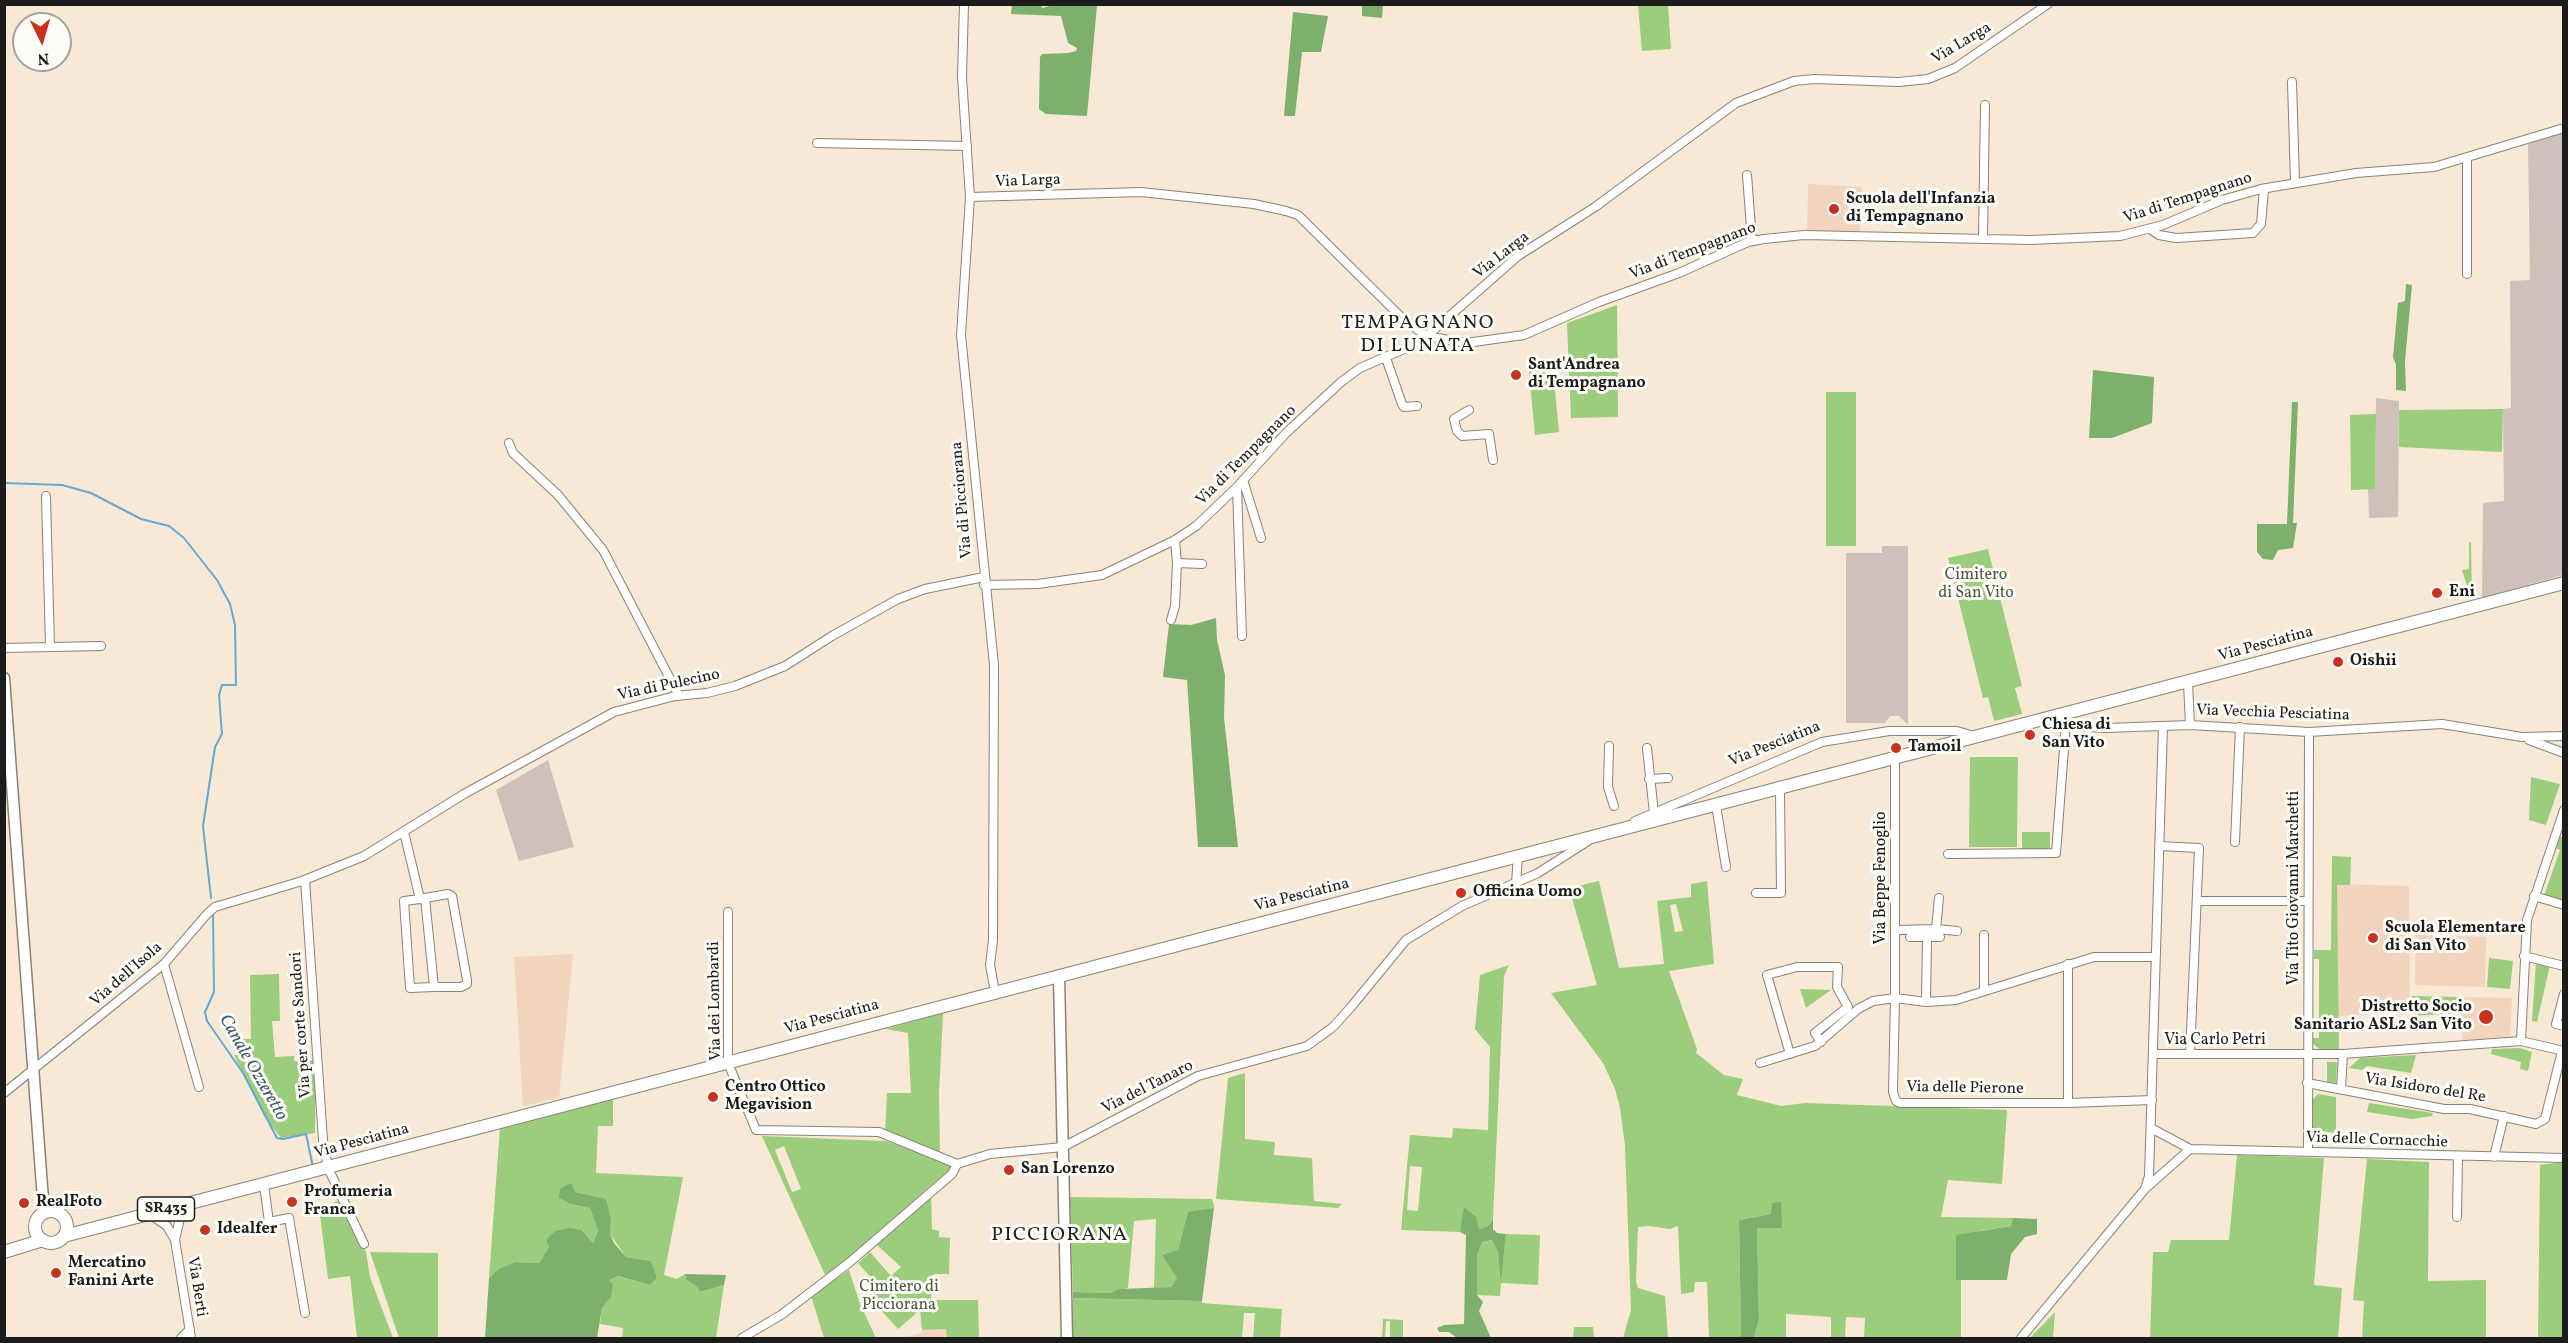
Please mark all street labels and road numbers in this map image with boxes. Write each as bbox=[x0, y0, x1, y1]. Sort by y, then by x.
street label: Via Larga bbox=[1929, 19, 1995, 69]
street label: Via di Tempagnano bbox=[2121, 169, 2255, 229]
street label: Via Larga bbox=[995, 171, 1061, 193]
street label: Via di Tempagnano bbox=[1627, 219, 1759, 285]
street label: Via Larga bbox=[1470, 228, 1534, 284]
street label: Via di Tempagnano bbox=[1193, 402, 1301, 510]
street label: Via di Picciorana bbox=[948, 441, 978, 559]
street label: Via Pesciatina bbox=[2217, 623, 2315, 667]
street label: Via di Pulecino bbox=[616, 666, 722, 706]
street label: Via Vecchia Pesciatina bbox=[2196, 702, 2350, 726]
street label: Via Pesciatina bbox=[1726, 718, 1824, 772]
street label: Via Tito Giovanni Marchetti bbox=[2285, 791, 2305, 985]
street label: Via Beppe Fenoglio bbox=[1872, 812, 1892, 944]
street label: Via Pesciatina bbox=[1253, 875, 1351, 917]
street label: Via dell'Isola bbox=[87, 939, 167, 1011]
street label: Via dei Lombardi bbox=[705, 941, 727, 1061]
street label: Via per corte Sandori bbox=[287, 951, 317, 1099]
street label: Via Pesciatina bbox=[783, 996, 881, 1040]
street label: Via Carlo Petri bbox=[2164, 1031, 2266, 1051]
street label: Via del Tanaro bbox=[1099, 1057, 1197, 1119]
street label: Via Isidoro del Re bbox=[2363, 1070, 2487, 1108]
street label: Via delle Pierone bbox=[1906, 1078, 2024, 1100]
street label: Via Pesciatina bbox=[313, 1120, 411, 1164]
street label: Via delle Cornacchie bbox=[2306, 1129, 2448, 1153]
road number: SR435 bbox=[138, 1197, 195, 1221]
street label: Via Berti bbox=[182, 1255, 210, 1319]

